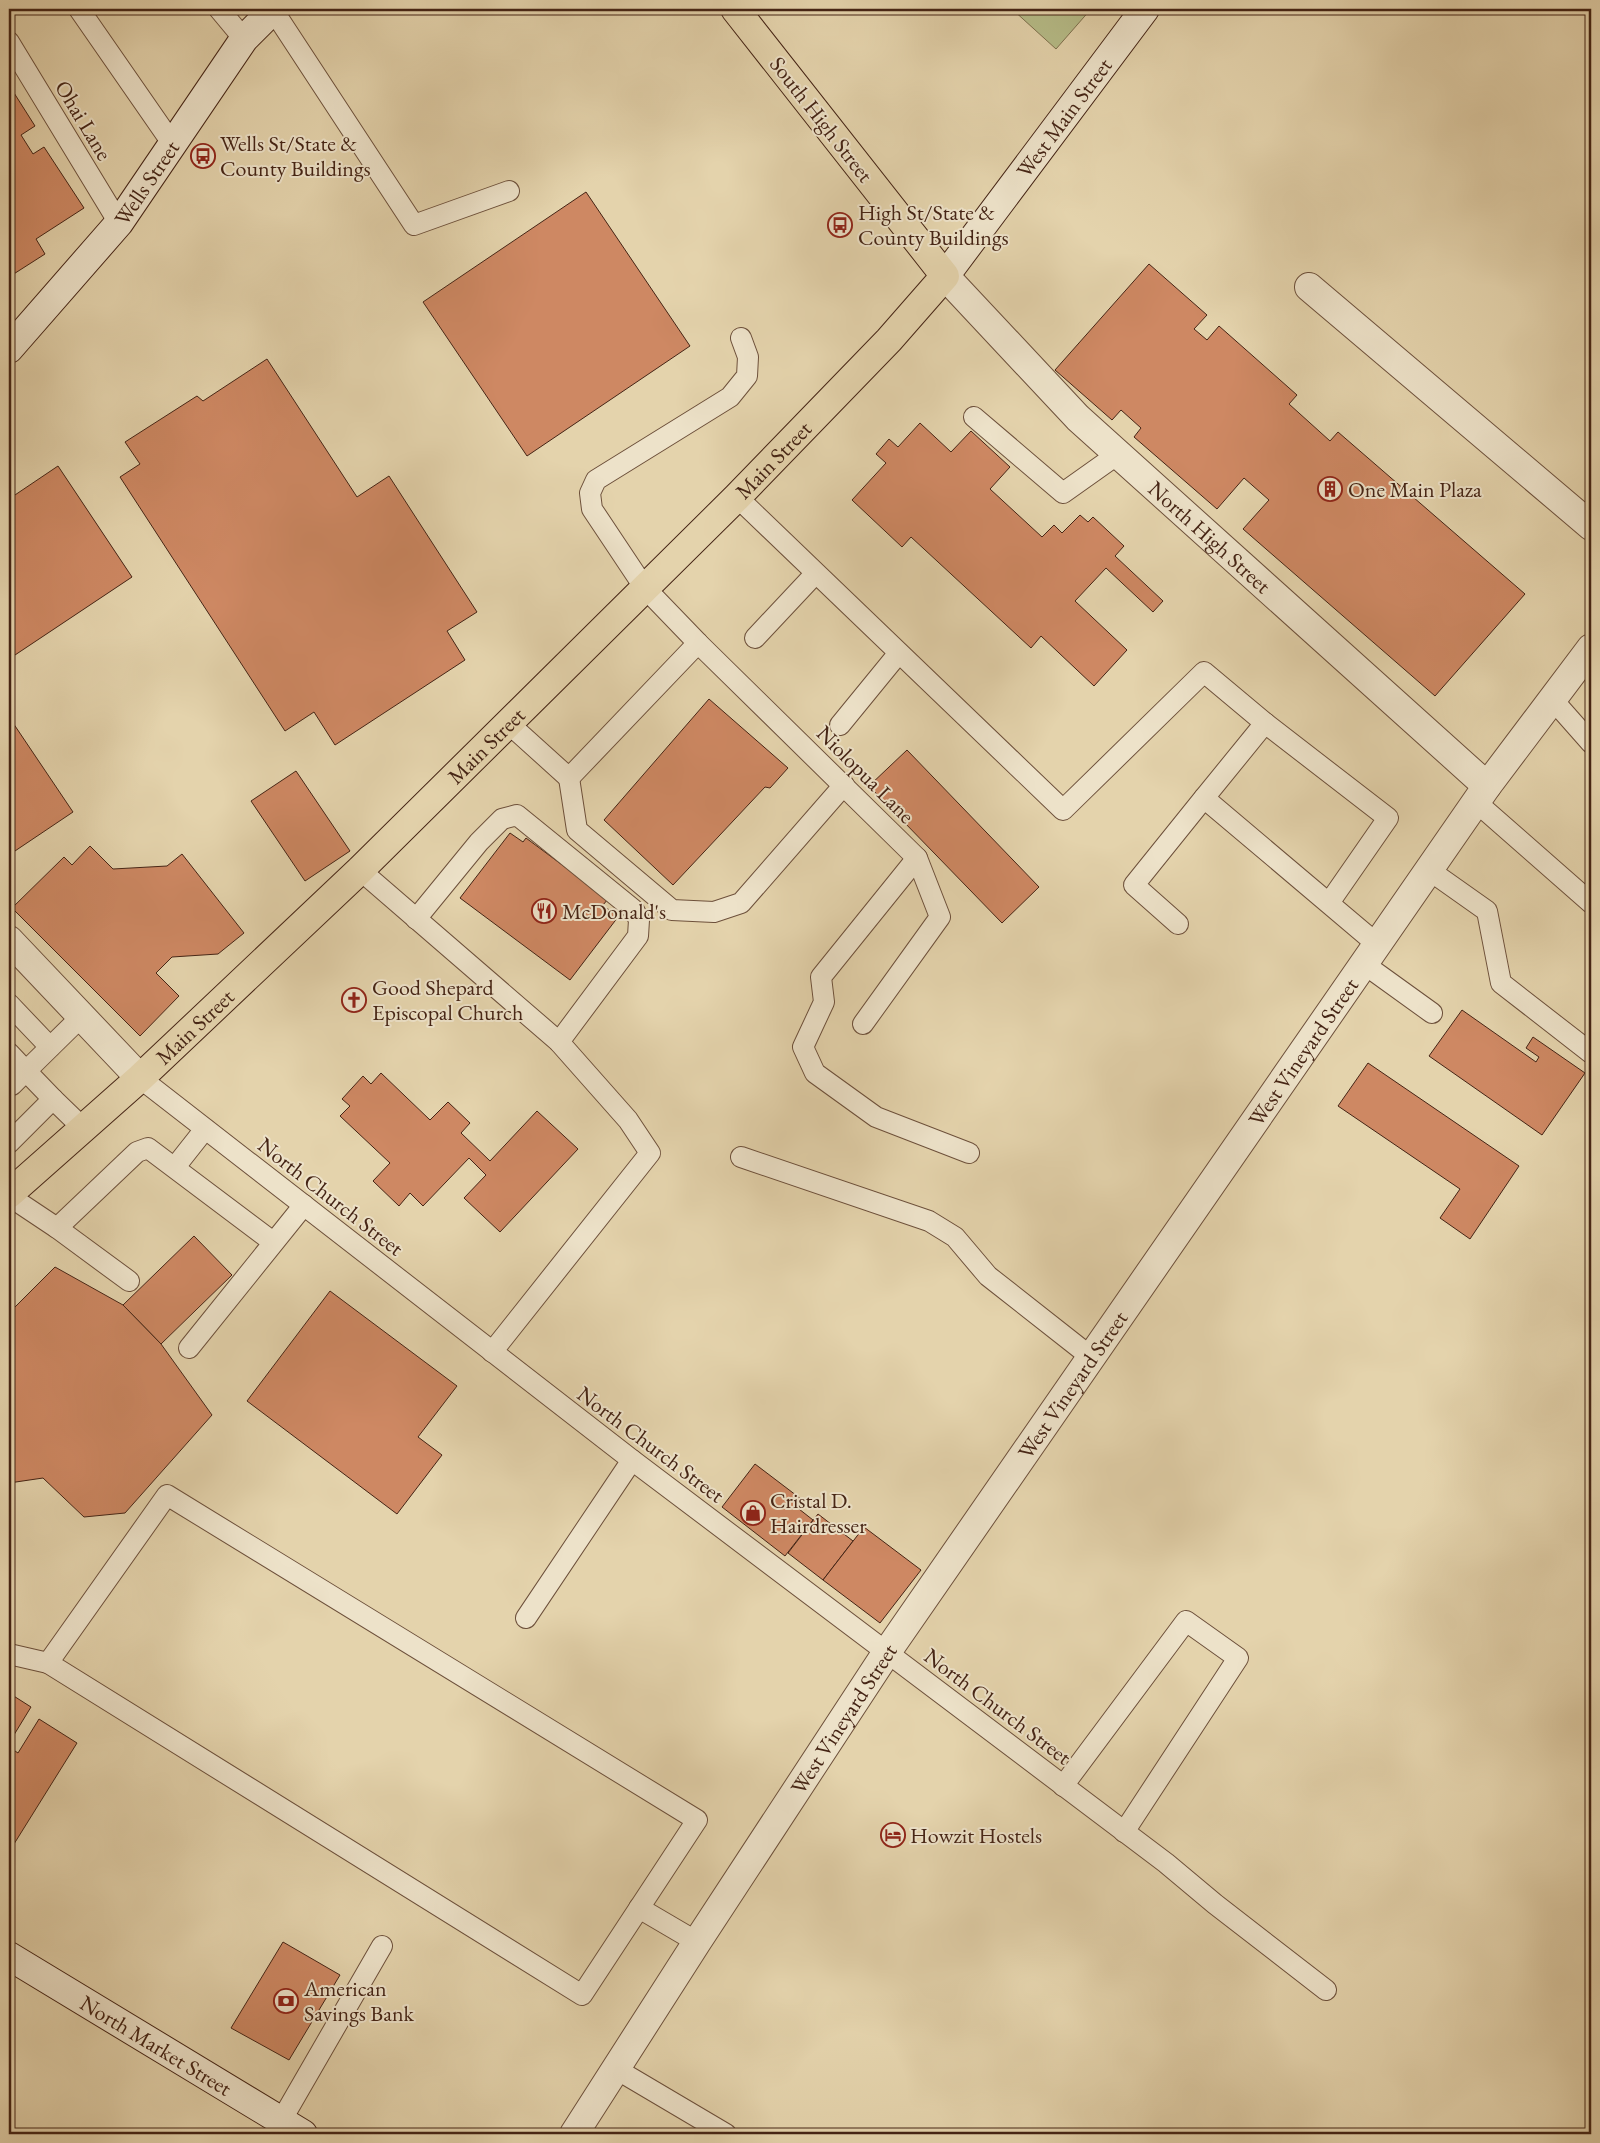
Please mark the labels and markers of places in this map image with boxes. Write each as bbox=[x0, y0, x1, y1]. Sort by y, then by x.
place label: Wells St/State & County Buildings bbox=[220, 129, 371, 183]
bus stop icon: Wells St/State & County Buildings bbox=[190, 143, 216, 169]
place label: High St/State & County Buildings bbox=[858, 198, 1009, 252]
bus stop icon: High St/State & County Buildings bbox=[827, 212, 853, 238]
place label: One Main Plaza bbox=[1348, 475, 1482, 504]
building icon: One Main Plaza bbox=[1317, 476, 1343, 502]
place label: McDonald's bbox=[562, 897, 666, 926]
restaurant icon: McDonald's bbox=[531, 898, 557, 924]
place label: Good Shepard Episcopal Church bbox=[372, 973, 523, 1027]
church icon: Good Shepard Episcopal Church bbox=[341, 987, 367, 1013]
place label: Cristal D. Hairdresser bbox=[770, 1486, 867, 1540]
shop icon: Cristal D. Hairdresser bbox=[740, 1500, 766, 1526]
place label: Howzit Hostels bbox=[910, 1821, 1042, 1850]
hotel icon: Howzit Hostels bbox=[880, 1822, 906, 1848]
place label: American Savings Bank bbox=[303, 1974, 415, 2028]
bank icon: American Savings Bank bbox=[273, 1988, 299, 2014]

